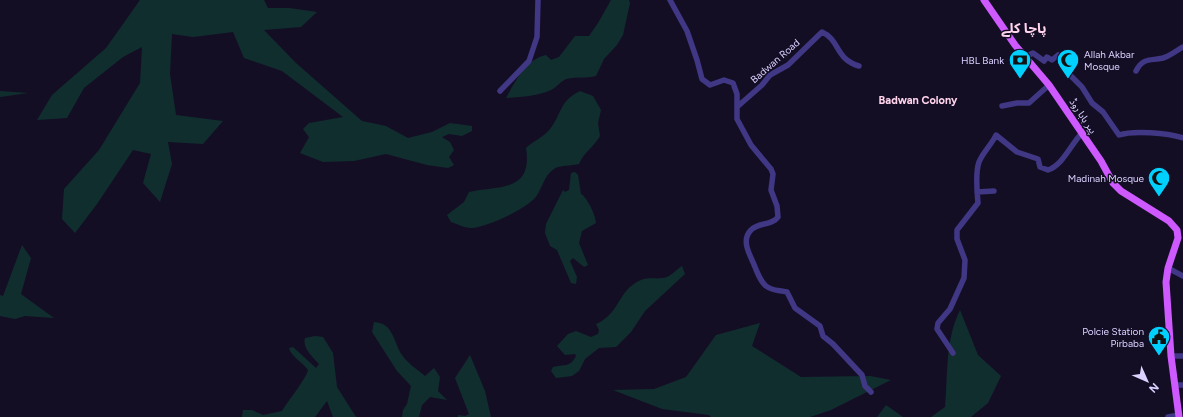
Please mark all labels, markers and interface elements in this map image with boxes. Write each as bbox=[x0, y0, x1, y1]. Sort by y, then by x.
district label: پاچا کلے bbox=[1001, 20, 1047, 37]
street label: Badwan Road bbox=[748, 36, 802, 86]
bank icon: HBL Bank bbox=[1007, 47, 1033, 80]
mosque icon: Allah Akbar Mosque bbox=[1055, 47, 1081, 80]
place label: Allah Akbar Mosque bbox=[1084, 48, 1135, 73]
place label: HBL Bank bbox=[961, 54, 1004, 67]
district label: Badwan Colony bbox=[879, 94, 958, 107]
street label: پیر بابا روڈ bbox=[1066, 96, 1100, 136]
mosque icon: Madinah Mosque bbox=[1146, 165, 1172, 198]
place label: Madinah Mosque bbox=[1068, 172, 1145, 185]
public building icon: Polcie Station Pirbaba bbox=[1146, 324, 1172, 357]
place label: Polcie Station Pirbaba bbox=[1082, 325, 1144, 350]
north arrow bbox=[1127, 361, 1167, 401]
text: N bbox=[1146, 380, 1161, 395]

